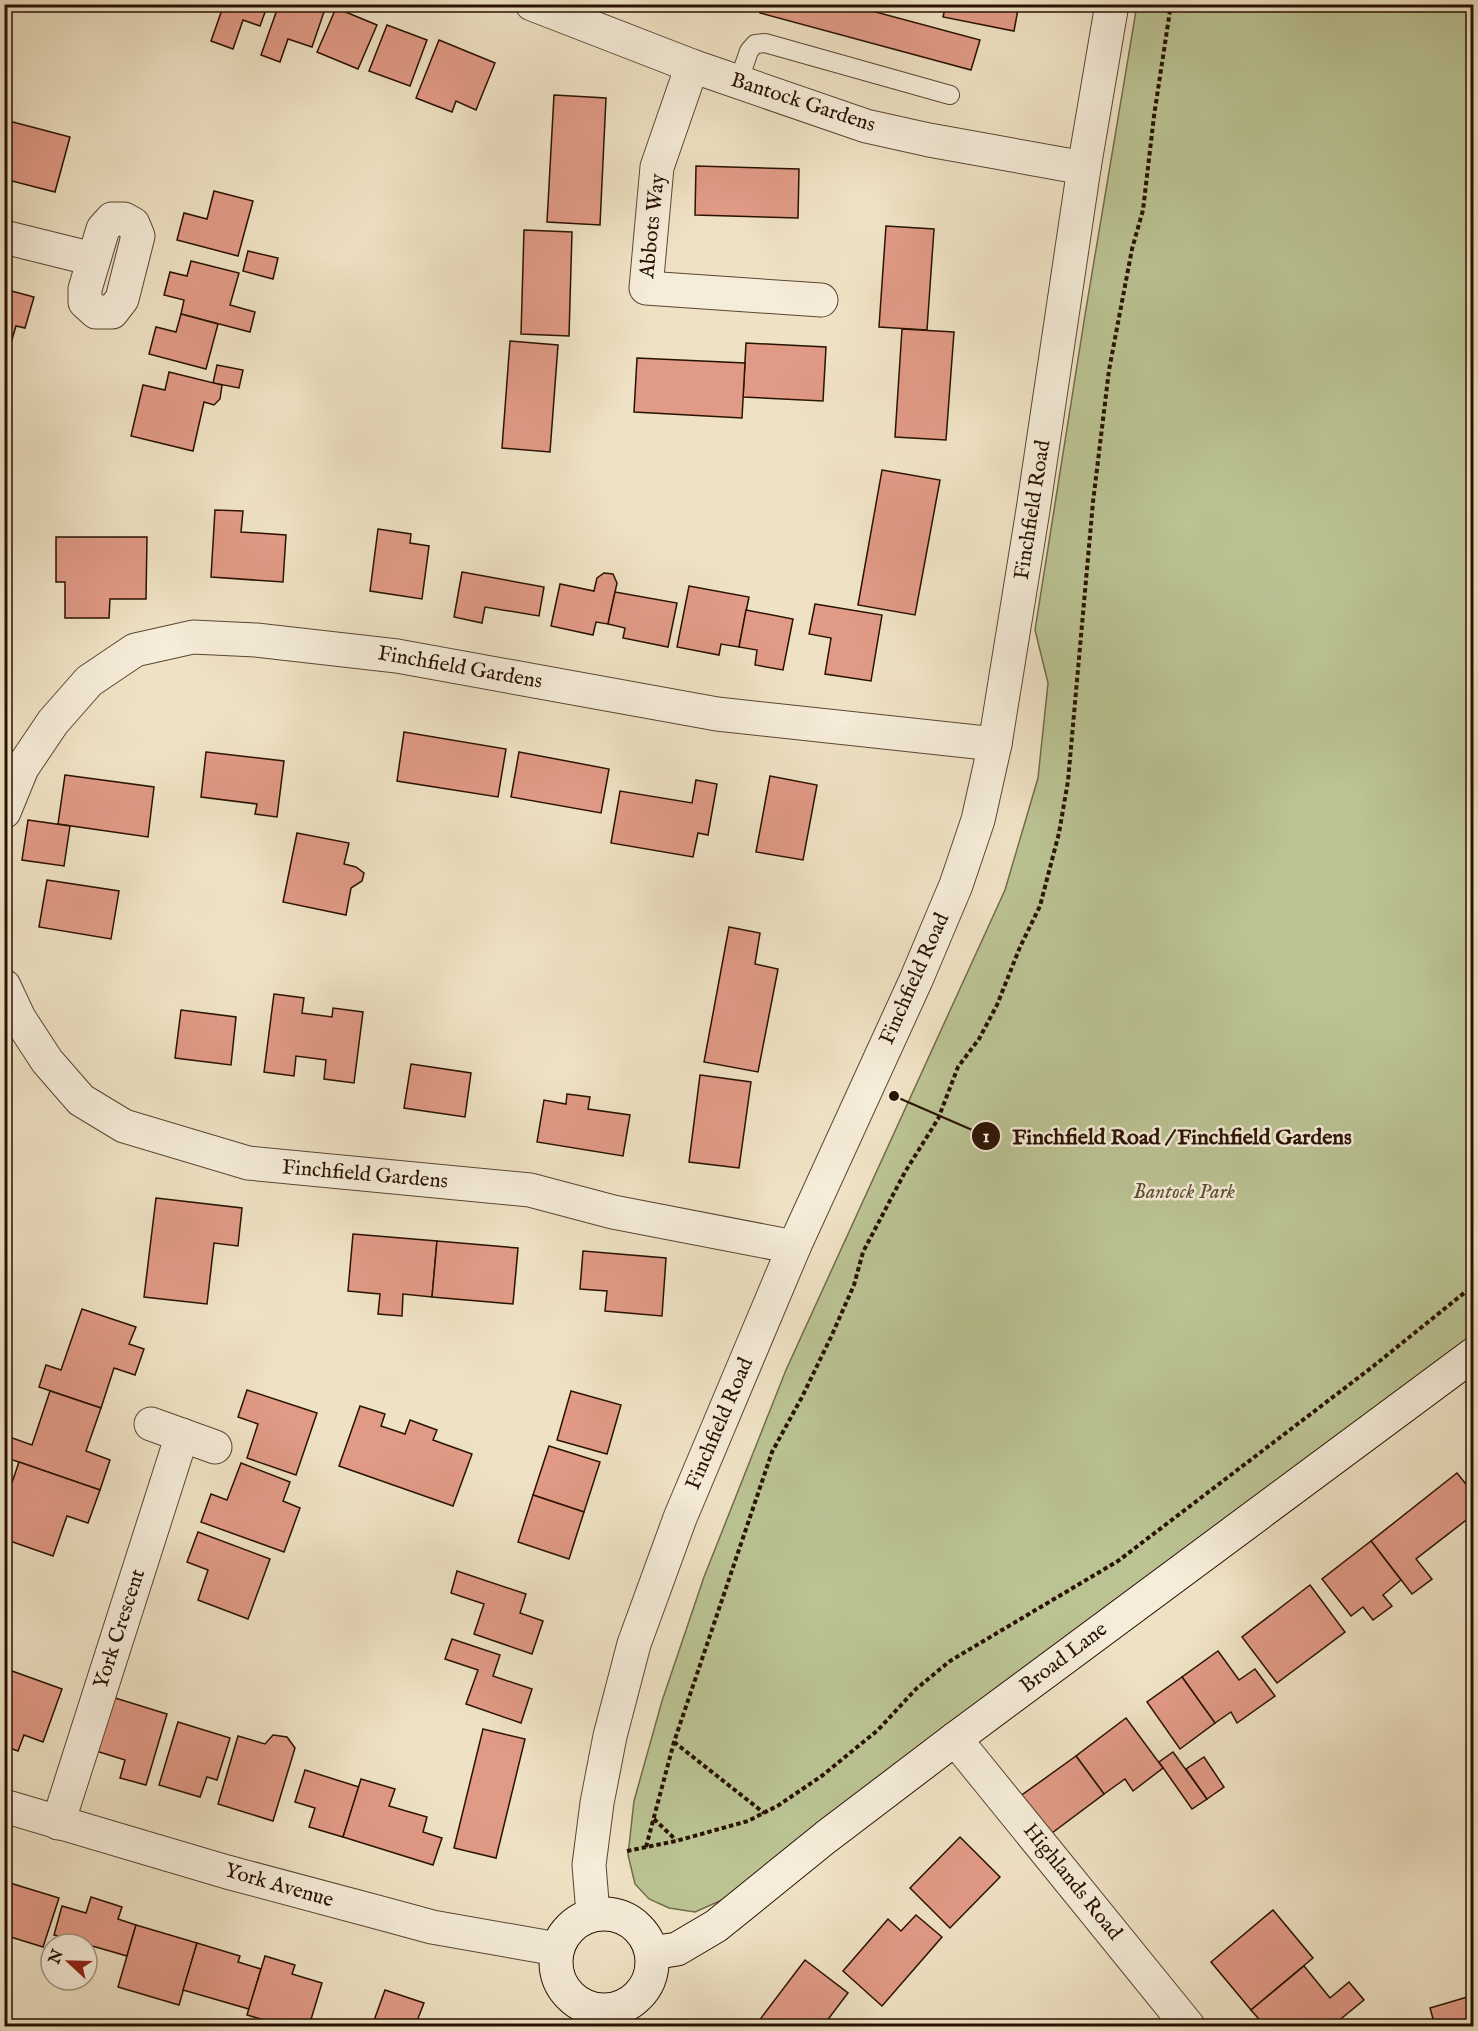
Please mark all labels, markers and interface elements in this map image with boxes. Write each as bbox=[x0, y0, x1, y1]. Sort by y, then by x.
street label: Bantock Gardens bbox=[727, 67, 879, 139]
street label: Abbots Way bbox=[634, 172, 672, 281]
street label: Finchfield Road bbox=[1009, 437, 1057, 582]
street label: Finchfield Gardens bbox=[376, 640, 544, 696]
street label: Finchfield Road bbox=[874, 908, 956, 1049]
callout: Finchfield Road / Finchfield Gardens bbox=[971, 1116, 1364, 1156]
text: Finchfield Road / Finchfield Gardens bbox=[1012, 1124, 1352, 1152]
text: 1 bbox=[983, 1126, 990, 1149]
street label: Finchfield Gardens bbox=[281, 1154, 449, 1196]
park label: Bantock Park bbox=[1133, 1179, 1236, 1206]
street label: Finchfield Road bbox=[680, 1353, 760, 1494]
street label: York Crescent bbox=[88, 1566, 152, 1692]
street label: Broad Lane bbox=[1015, 1616, 1113, 1700]
street label: Highlands Road bbox=[1017, 1818, 1128, 1947]
street label: York Avenue bbox=[222, 1858, 337, 1914]
north arrow bbox=[39, 1932, 99, 1992]
text: N bbox=[45, 1947, 69, 1968]

